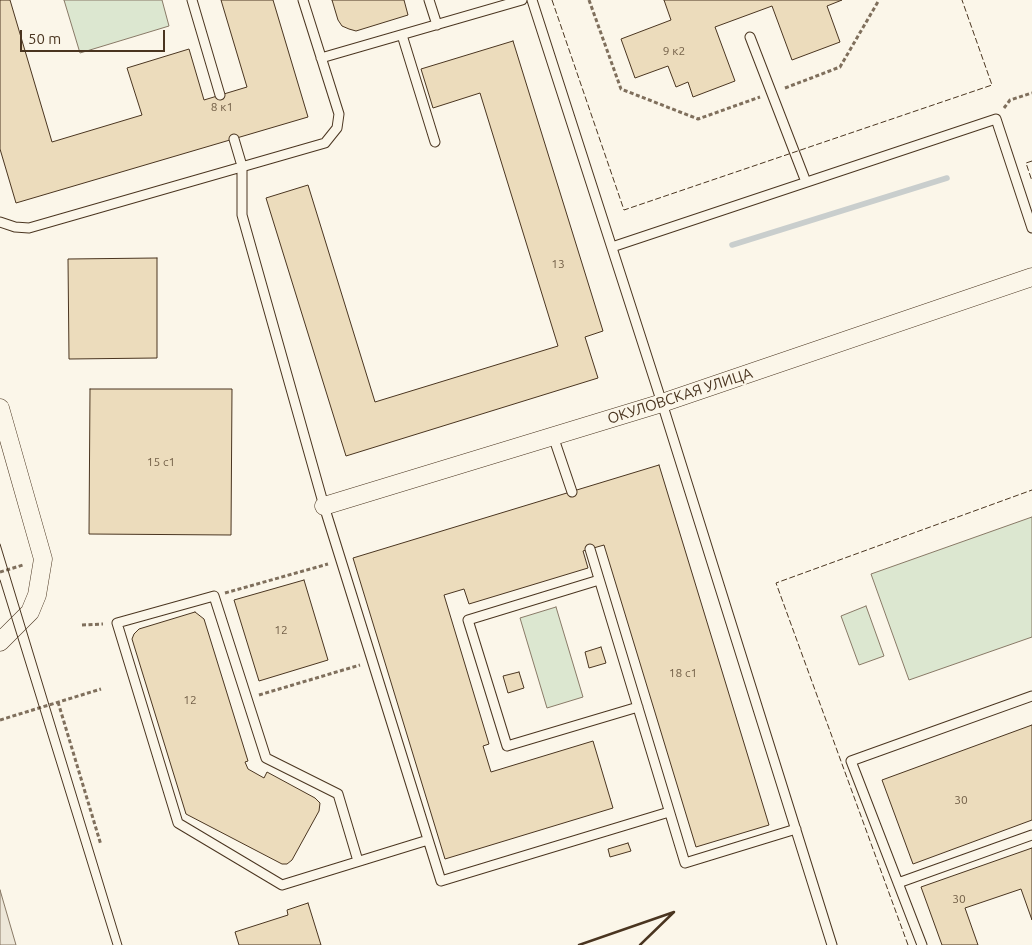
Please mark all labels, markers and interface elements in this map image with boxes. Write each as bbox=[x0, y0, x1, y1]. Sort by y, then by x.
scale bar bbox=[22, 20, 168, 52]
text: 50 m bbox=[28, 30, 61, 47]
house number: 9 к2 bbox=[663, 44, 685, 58]
house number: 8 к1 bbox=[211, 100, 233, 114]
house number: 13 bbox=[551, 257, 565, 271]
street label: ОКУЛОВСКАЯ УЛИЦА bbox=[605, 364, 755, 428]
house number: 15 с1 bbox=[147, 455, 175, 469]
house number: 12 bbox=[274, 623, 288, 637]
house number: 18 с1 bbox=[669, 666, 697, 680]
house number: 12 bbox=[183, 693, 197, 707]
house number: 30 bbox=[954, 793, 968, 807]
house number: 30 bbox=[952, 892, 966, 906]

